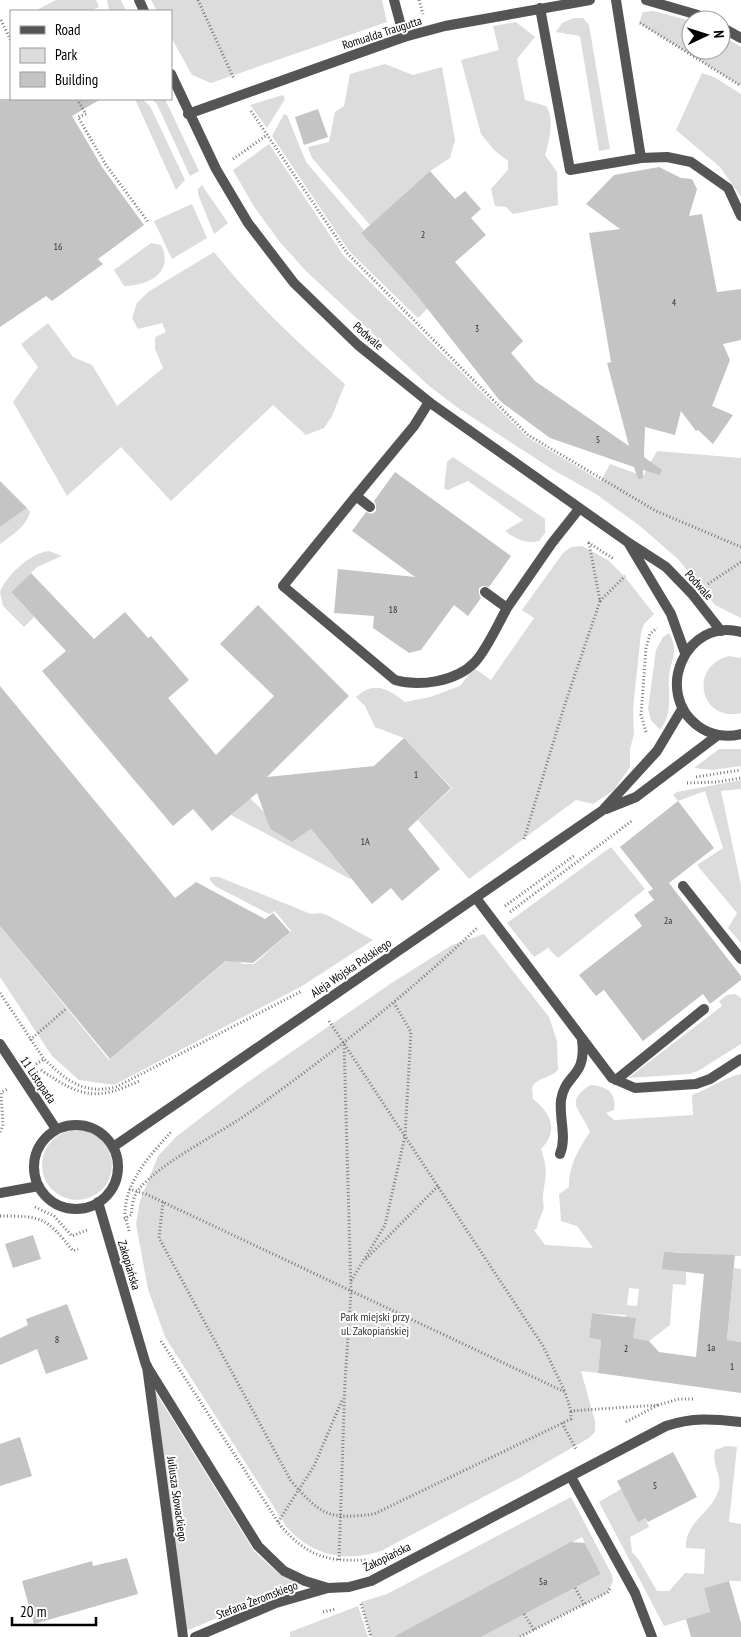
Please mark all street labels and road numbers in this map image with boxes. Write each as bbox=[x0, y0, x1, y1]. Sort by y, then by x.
street label: Romualda Traugutta bbox=[340, 13, 424, 52]
street label: Podwale bbox=[350, 318, 387, 353]
street label: Podwale bbox=[682, 567, 717, 603]
street label: Aleja Wojska Polskiego bbox=[307, 935, 394, 1000]
street label: 11 Listopada bbox=[17, 1053, 60, 1106]
street label: Zakopiańska bbox=[115, 1238, 144, 1292]
street label: Juliusza Słowackiego bbox=[164, 1454, 191, 1543]
street label: Zakopiańska bbox=[361, 1539, 413, 1574]
street label: Stefana Żeromskiego bbox=[214, 1577, 300, 1622]

